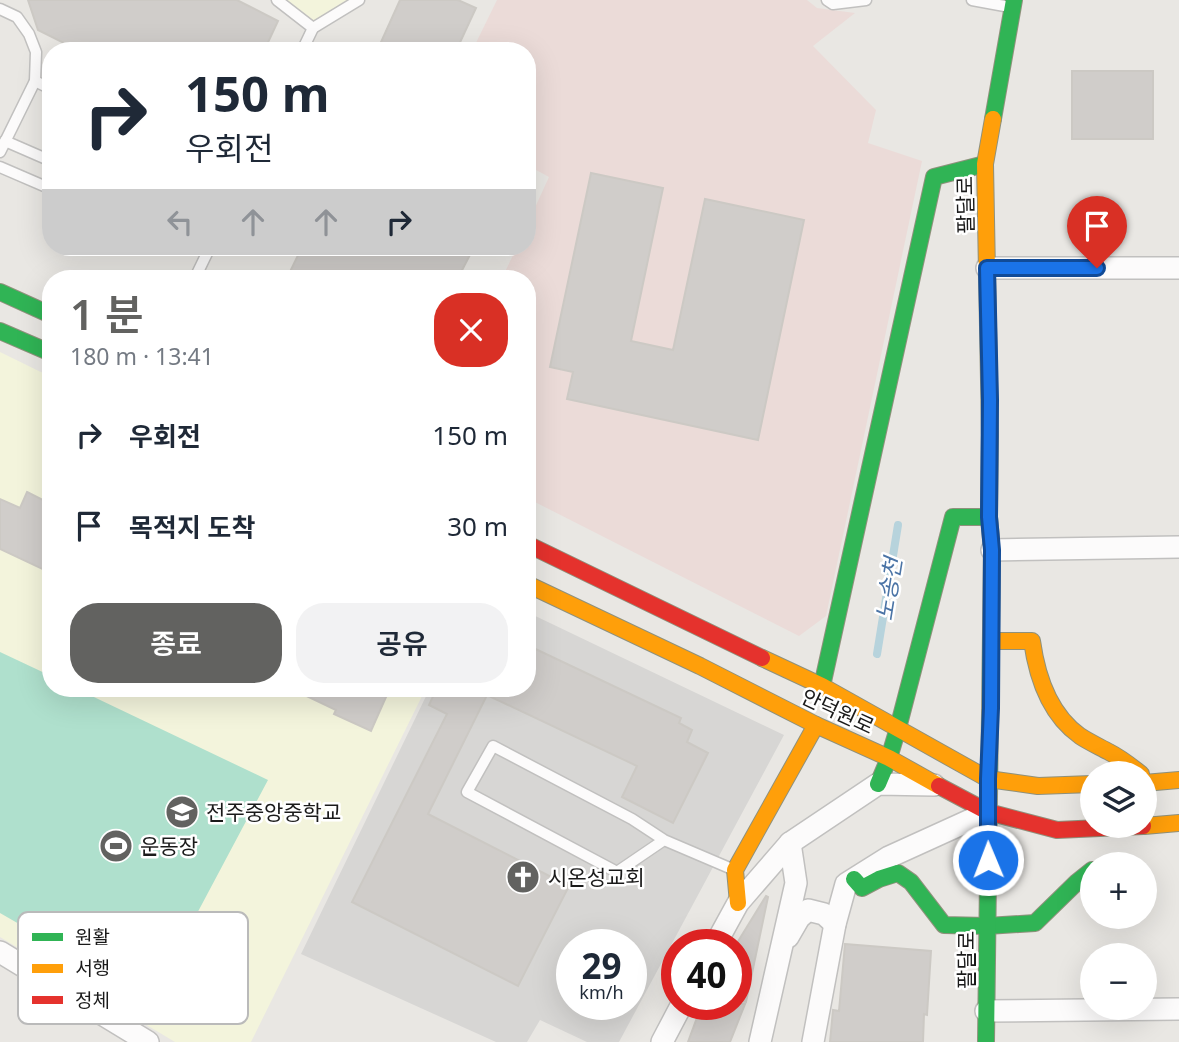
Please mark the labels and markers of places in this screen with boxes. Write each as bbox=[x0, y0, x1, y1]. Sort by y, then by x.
pin bbox=[1067, 196, 1127, 268]
school or university icon: 전주중앙중학교 bbox=[163, 793, 201, 831]
place label: 전주중앙중학교 bbox=[206, 798, 341, 826]
sports icon: 운동장 bbox=[97, 827, 135, 865]
place label: 운동장 bbox=[140, 832, 198, 860]
church icon: 시온성교회 bbox=[504, 858, 542, 896]
place label: 시온성교회 bbox=[548, 863, 645, 891]

